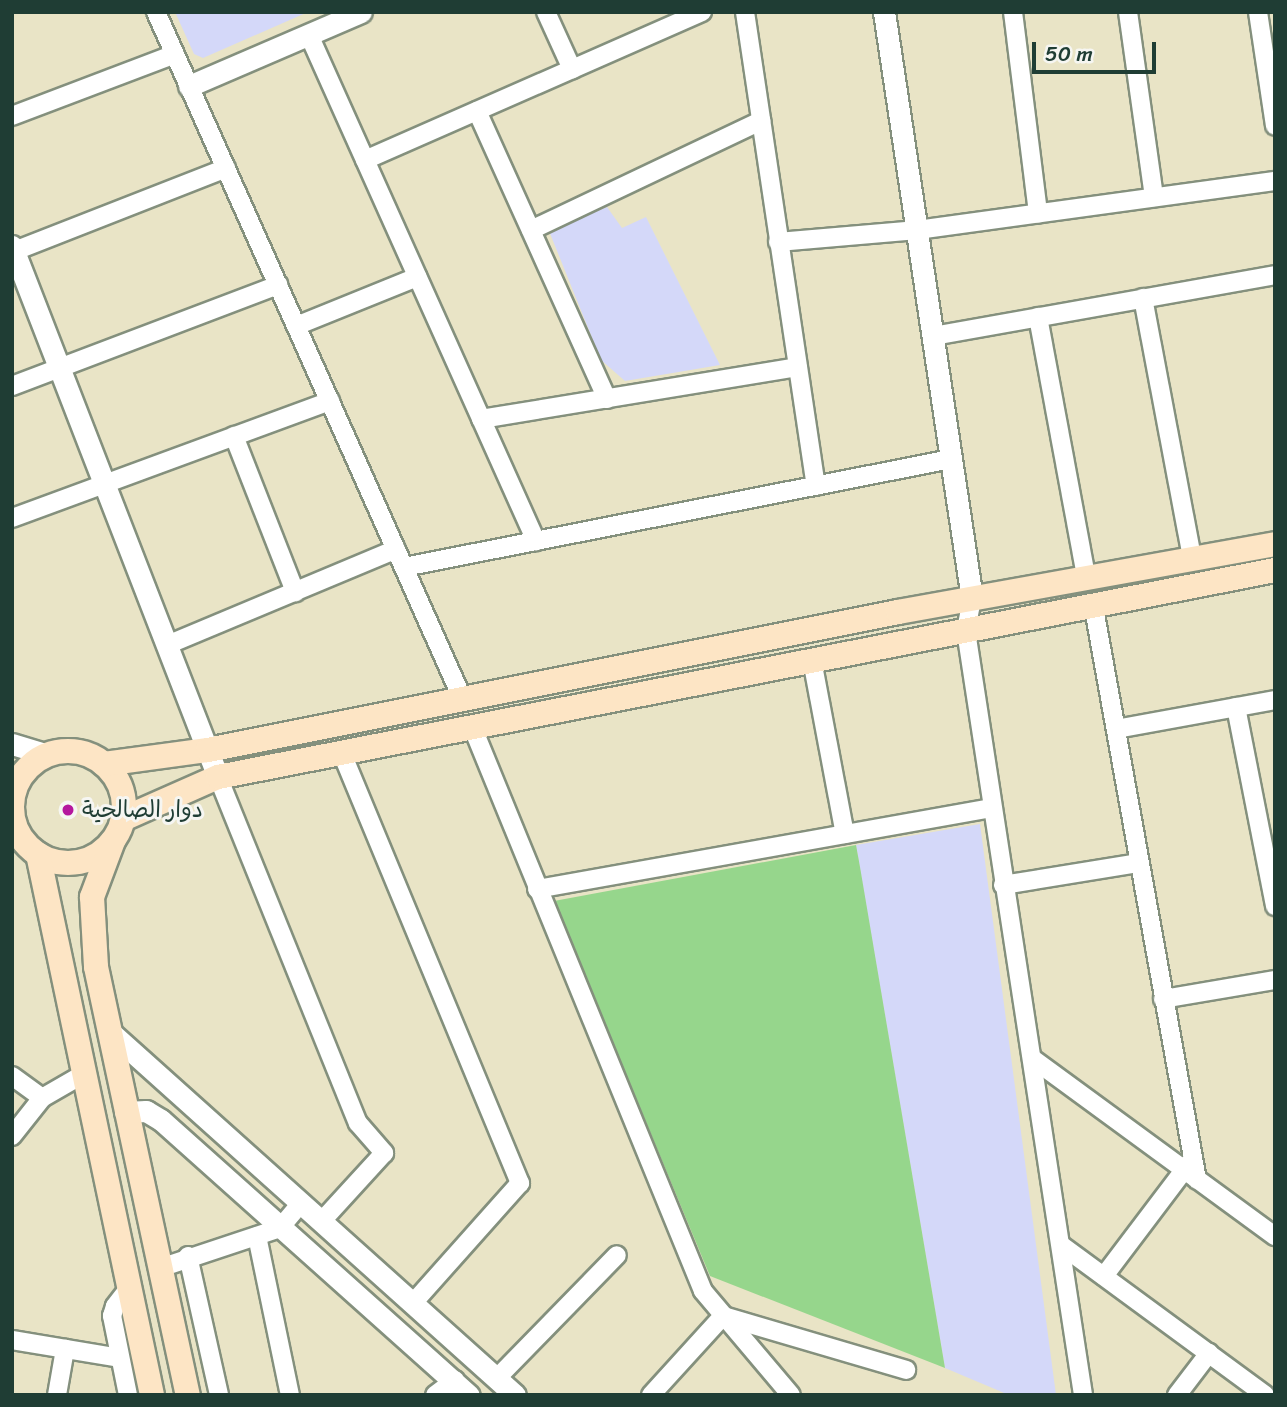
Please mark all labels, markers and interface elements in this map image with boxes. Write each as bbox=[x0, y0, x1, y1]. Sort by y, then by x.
scale bar bbox=[1035, 28, 1159, 72]
text: 50 m bbox=[1045, 35, 1093, 73]
place label: دوار الصالحية bbox=[82, 796, 203, 824]
marker: دوار الصالحية bbox=[60, 802, 76, 818]

